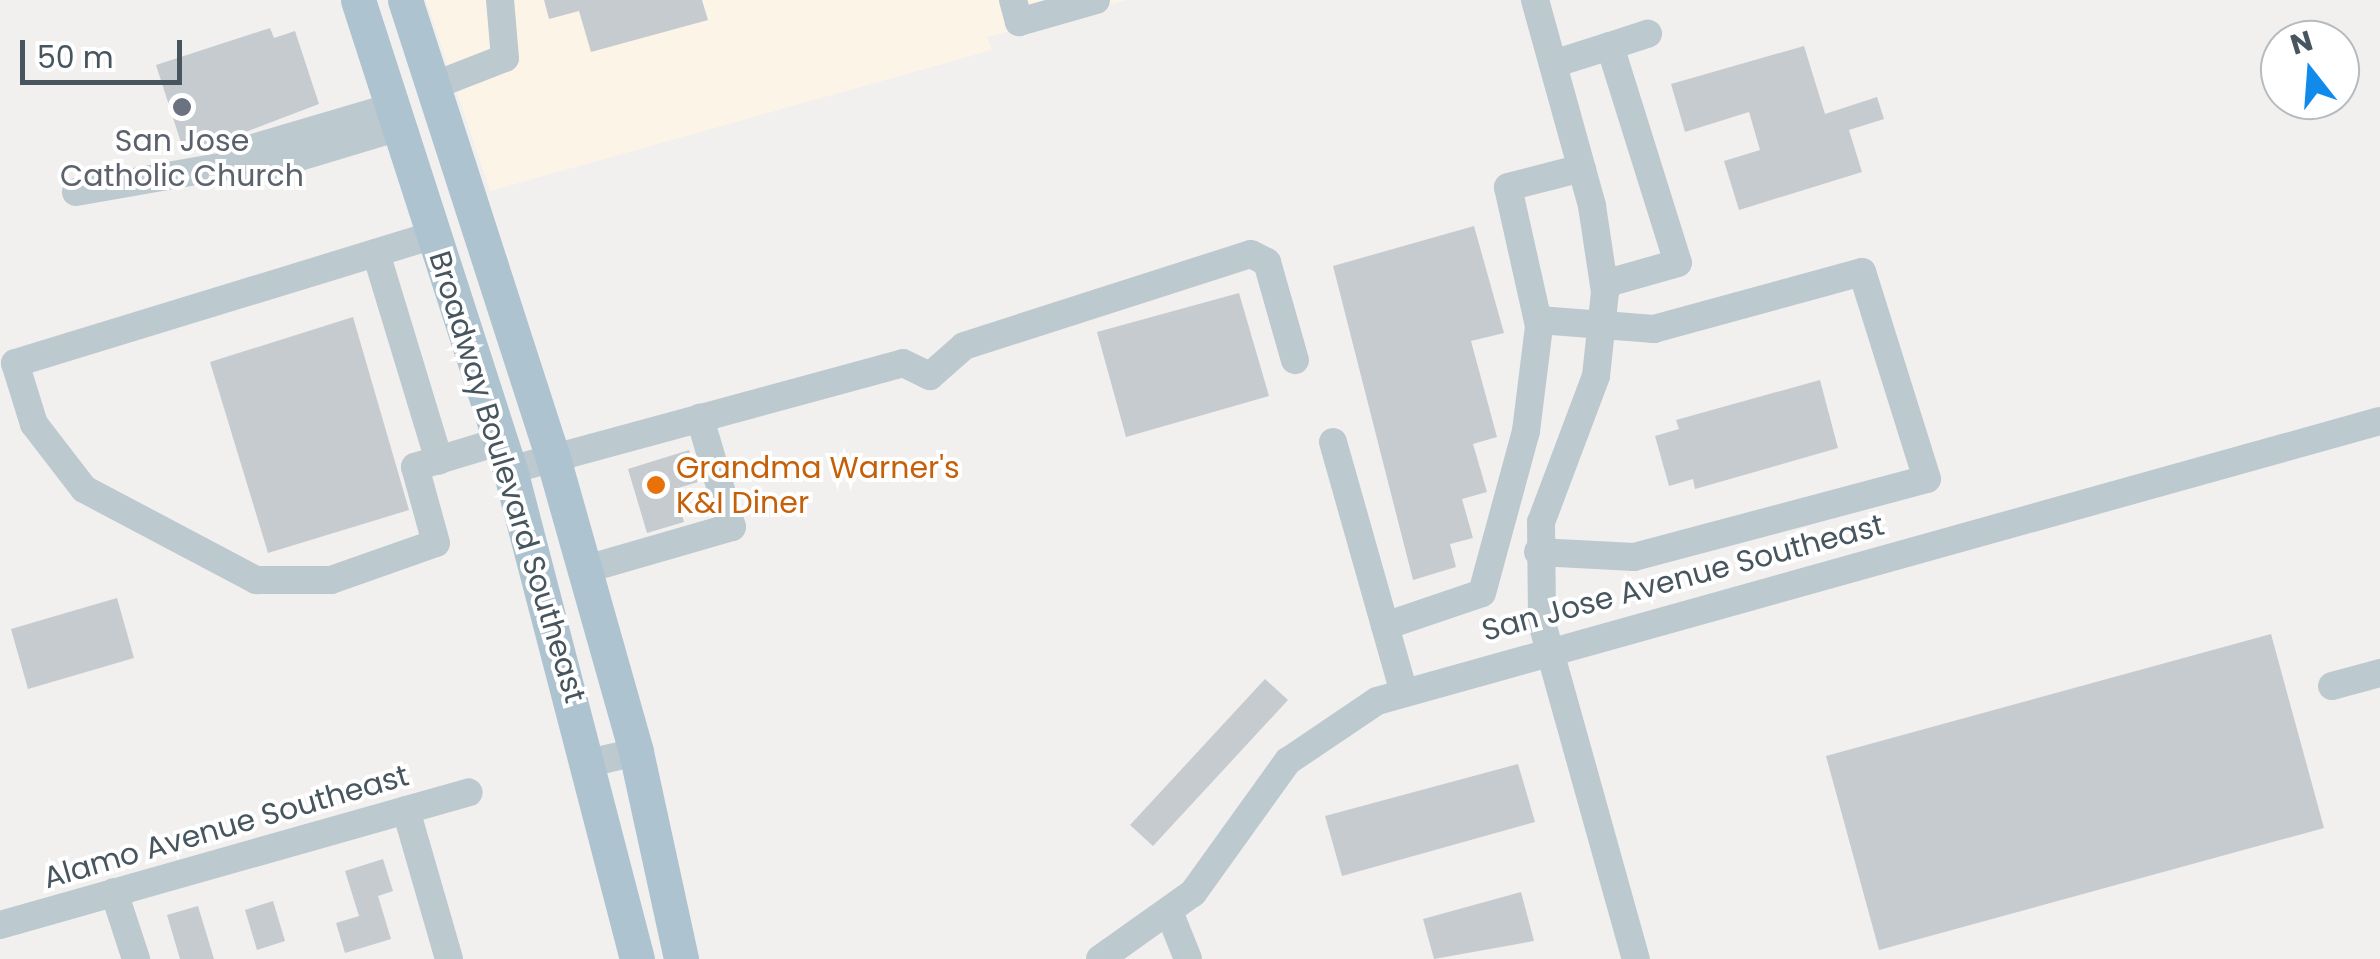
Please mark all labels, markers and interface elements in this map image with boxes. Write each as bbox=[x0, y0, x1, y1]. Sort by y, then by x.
scale bar bbox=[25, 20, 188, 82]
north arrow bbox=[2260, 20, 2360, 120]
text: N bbox=[2286, 21, 2317, 64]
text: 50 m bbox=[37, 36, 114, 79]
marker: San Jose Catholic Church bbox=[171, 96, 193, 118]
place label: San Jose Catholic Church bbox=[60, 123, 304, 194]
street label: Broadway Boulevard Southeast bbox=[421, 247, 593, 707]
place label: Grandma Warner's K&I Diner bbox=[676, 450, 960, 520]
marker: Grandma Warner's K&I Diner bbox=[645, 474, 667, 496]
street label: San Jose Avenue Southeast bbox=[1478, 507, 1888, 649]
street label: Alamo Avenue Southeast bbox=[39, 758, 413, 896]

